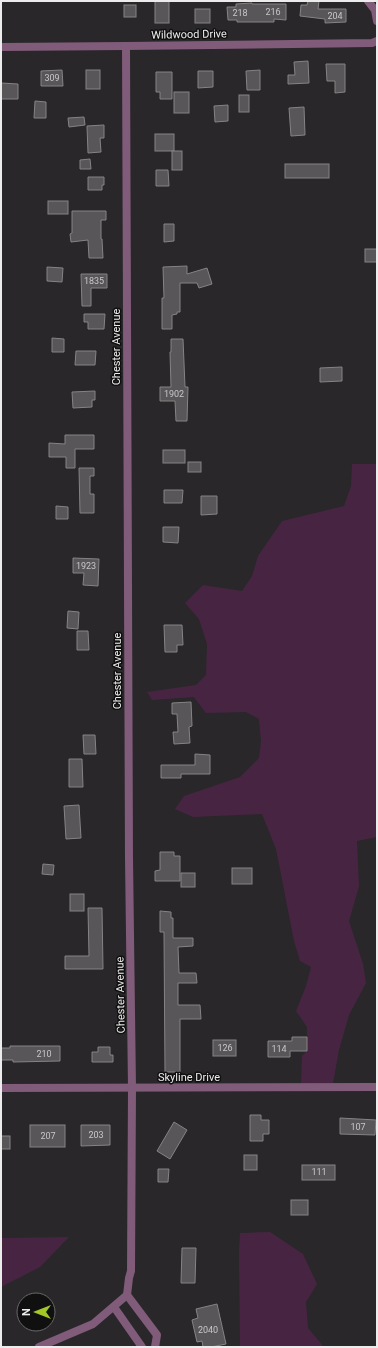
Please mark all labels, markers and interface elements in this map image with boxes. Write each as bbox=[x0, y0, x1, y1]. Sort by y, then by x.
house number: 216 bbox=[265, 7, 281, 17]
house number: 218 bbox=[232, 8, 248, 18]
house number: 204 bbox=[327, 11, 343, 21]
street label: Wildwood Drive bbox=[151, 27, 227, 42]
house number: 309 bbox=[44, 73, 60, 83]
house number: 1835 bbox=[84, 276, 104, 286]
street label: Chester Avenue bbox=[110, 309, 123, 385]
house number: 1902 bbox=[164, 389, 184, 399]
house number: 1923 bbox=[76, 561, 96, 571]
street label: Chester Avenue bbox=[111, 633, 124, 709]
street label: Chester Avenue bbox=[113, 956, 128, 1033]
house number: 126 bbox=[217, 1043, 233, 1053]
house number: 114 bbox=[271, 1044, 287, 1054]
house number: 210 bbox=[36, 1049, 52, 1059]
street label: Skyline Drive bbox=[158, 1071, 220, 1084]
house number: 107 bbox=[350, 1122, 366, 1132]
house number: 203 bbox=[88, 1130, 104, 1140]
house number: 207 bbox=[40, 1131, 56, 1141]
house number: 111 bbox=[311, 1167, 327, 1177]
north arrow bbox=[16, 1292, 56, 1332]
text: N bbox=[20, 1308, 33, 1316]
house number: 2040 bbox=[198, 1325, 218, 1335]

